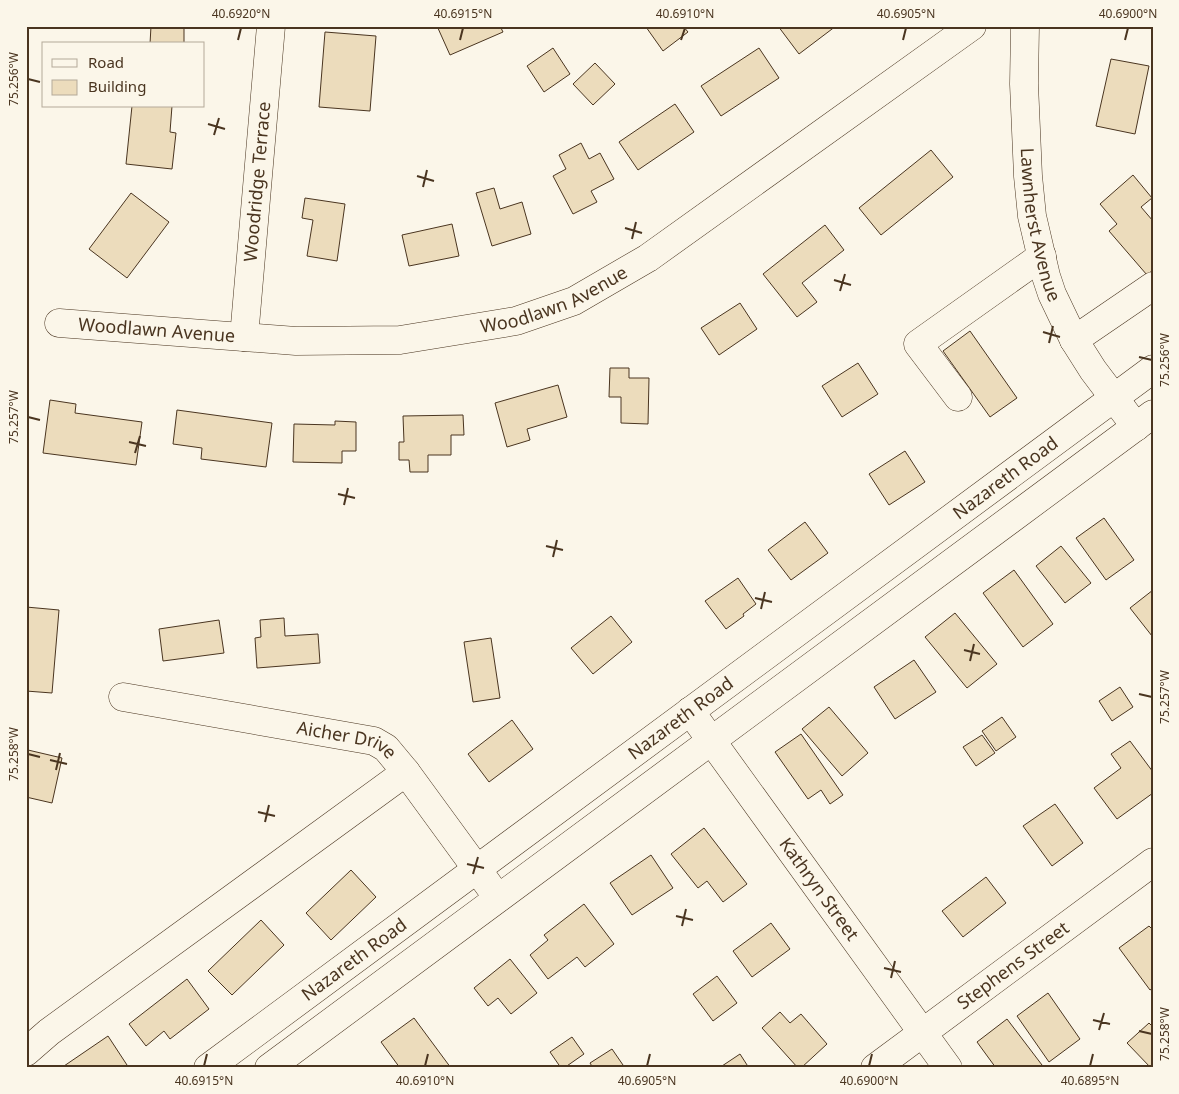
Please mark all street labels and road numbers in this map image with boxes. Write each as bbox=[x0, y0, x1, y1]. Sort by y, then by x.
street label: Woodridge Terrace bbox=[238, 100, 275, 263]
street label: Lawnherst Avenue bbox=[1016, 147, 1067, 305]
street label: Woodlawn Avenue bbox=[479, 260, 631, 338]
street label: Woodlawn Avenue bbox=[78, 312, 236, 347]
street label: Nazareth Road bbox=[947, 430, 1062, 524]
street label: Nazareth Road bbox=[623, 671, 738, 764]
street label: Aicher Drive bbox=[295, 715, 403, 763]
street label: Kathryn Street bbox=[774, 832, 865, 945]
street label: Nazareth Road bbox=[296, 912, 411, 1006]
street label: Stephens Street bbox=[952, 915, 1074, 1014]

